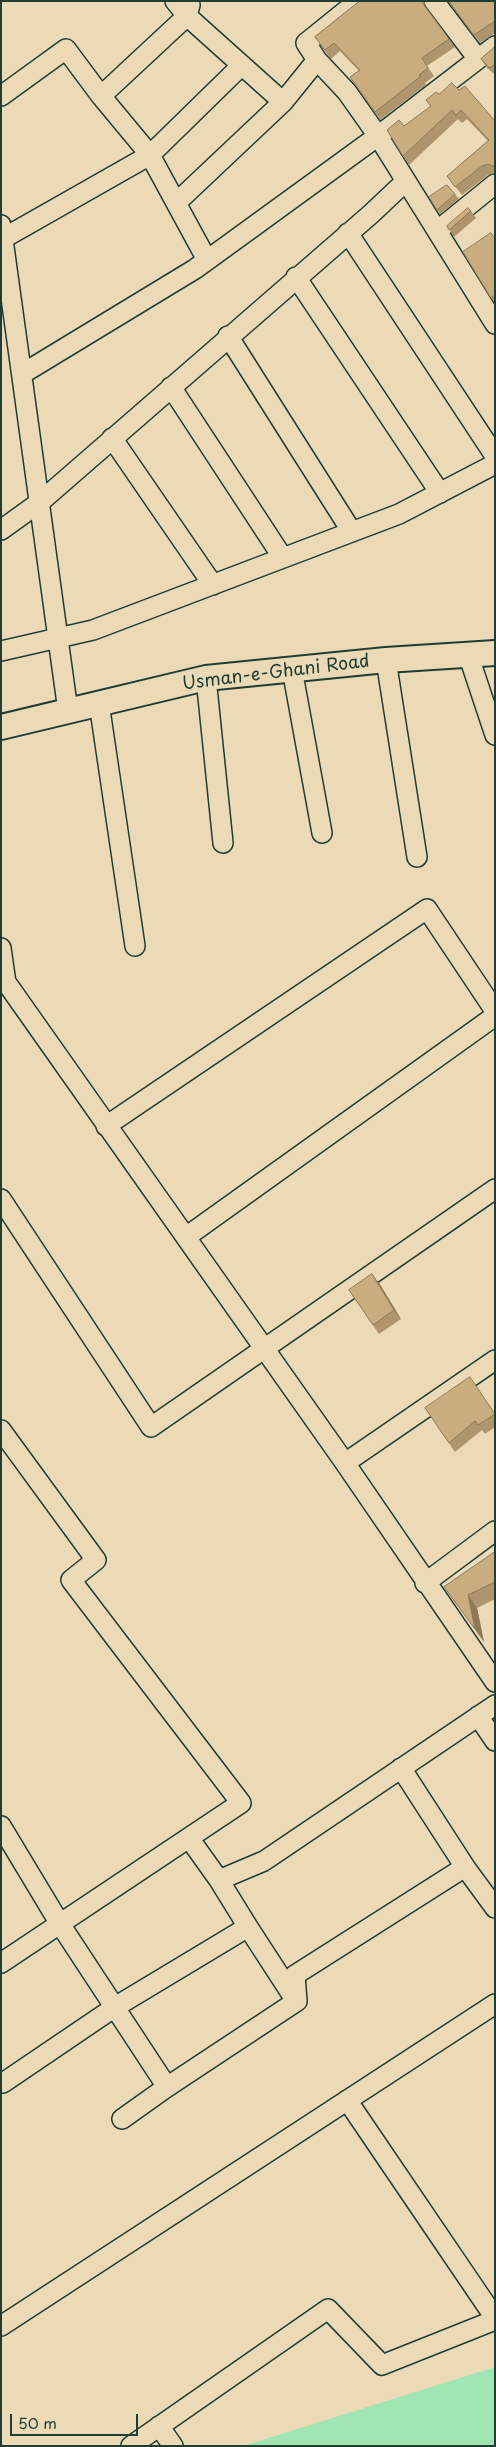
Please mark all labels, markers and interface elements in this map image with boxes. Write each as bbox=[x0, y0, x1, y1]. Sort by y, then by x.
street label: Usman-e-Ghani Road bbox=[181, 651, 371, 695]
scale bar bbox=[12, 2404, 140, 2436]
text: 50 m bbox=[18, 2411, 57, 2434]

